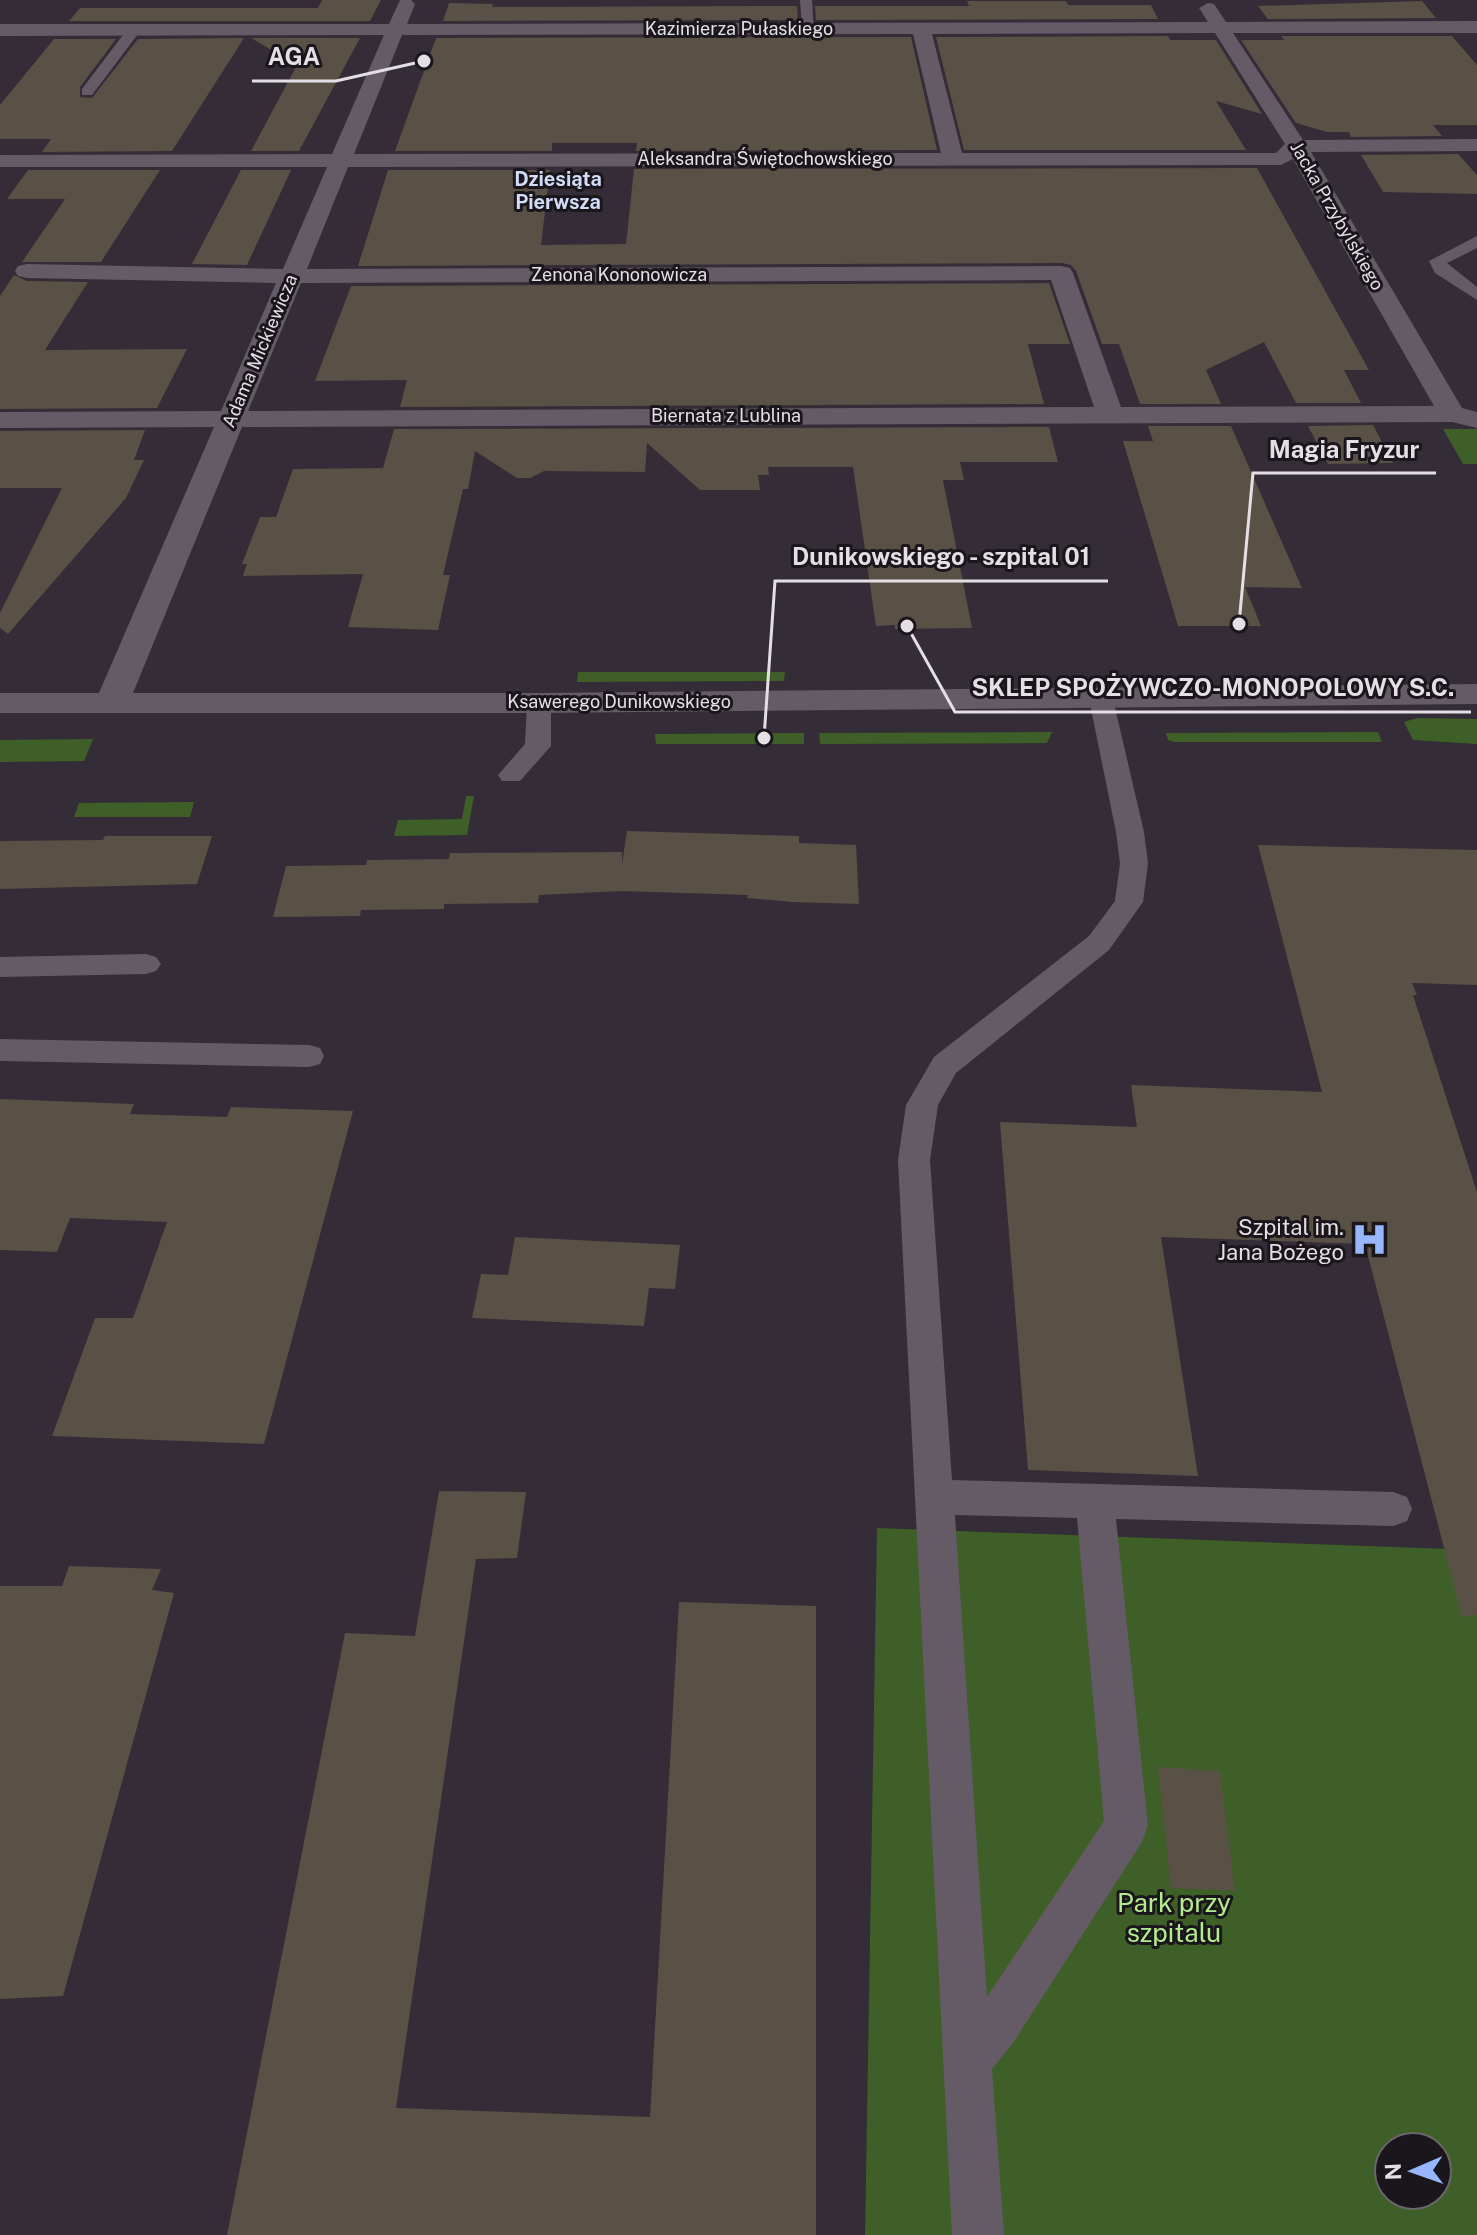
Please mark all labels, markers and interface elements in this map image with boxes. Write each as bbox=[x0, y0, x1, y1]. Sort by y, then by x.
street label: Kazimierza Pułaskiego bbox=[645, 18, 833, 39]
callout: AGA bbox=[252, 33, 336, 81]
text: AGA bbox=[268, 42, 320, 70]
street label: Jacka Przybylskiego bbox=[1286, 138, 1388, 294]
street label: Aleksandra Świętochowskiego bbox=[637, 147, 893, 169]
district label: Dziesiąta Pierwsza bbox=[514, 167, 602, 214]
street label: Zenona Kononowicza bbox=[531, 264, 707, 285]
street label: Adama Mickiewicza bbox=[218, 271, 301, 431]
street label: Biernata z Lublina bbox=[651, 405, 801, 426]
callout: Magia Fryzur bbox=[1253, 425, 1436, 473]
text: Magia Fryzur bbox=[1269, 435, 1419, 463]
callout: Dunikowskiego - szpital 01 bbox=[775, 533, 1108, 581]
text: Dunikowskiego - szpital 01 bbox=[792, 542, 1090, 570]
callout: SKLEP SPOŻYWCZO-MONOPOLOWY S.C. bbox=[955, 664, 1471, 712]
text: SKLEP SPOŻYWCZO-MONOPOLOWY S.C. bbox=[971, 673, 1455, 701]
street label: Ksawerego Dunikowskiego bbox=[507, 691, 731, 712]
place label: Szpital im. Jana Bożego bbox=[1217, 1214, 1344, 1265]
hospital icon: Szpital im. Jana Bożego bbox=[1351, 1221, 1389, 1259]
park label: Park przy szpitalu bbox=[1117, 1887, 1231, 1948]
north arrow bbox=[1373, 2131, 1453, 2211]
text: N bbox=[1380, 2163, 1406, 2181]

